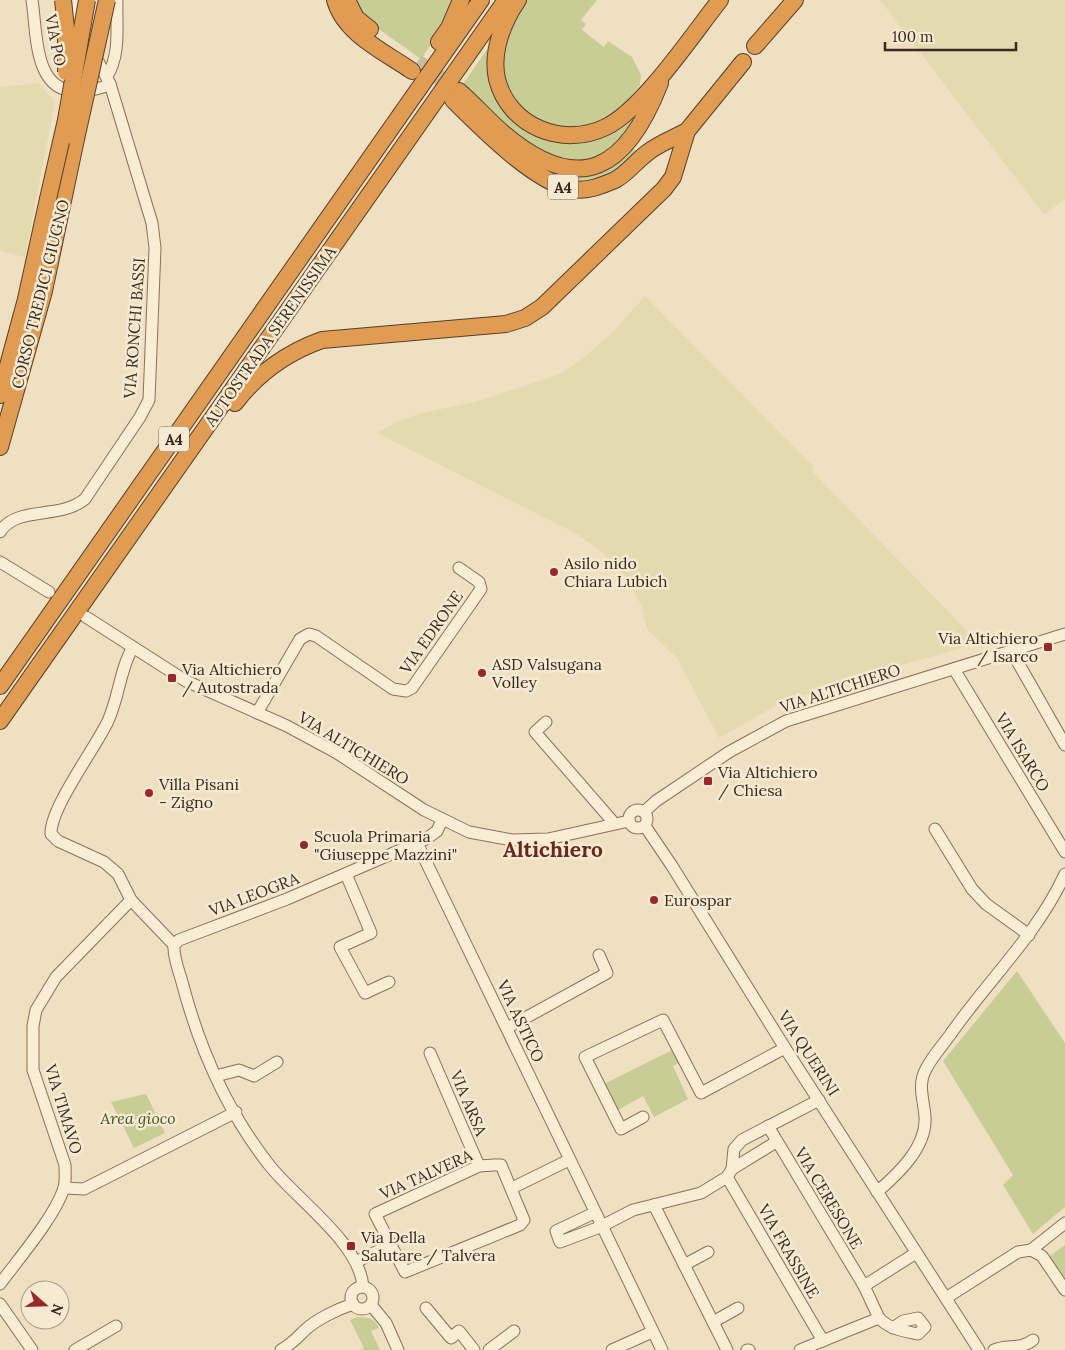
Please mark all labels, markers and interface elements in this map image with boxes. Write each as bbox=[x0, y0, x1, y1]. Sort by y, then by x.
street label: VIA PO bbox=[41, 11, 71, 68]
scale bar bbox=[885, 20, 1016, 52]
text: 100 m bbox=[892, 27, 933, 46]
road number: A4 bbox=[548, 174, 578, 200]
street label: CORSO TREDICI GIUGNO bbox=[7, 197, 73, 391]
street label: AUTOSTRADA SERENISSIMA bbox=[199, 241, 341, 431]
street label: VIA RONCHI BASSI bbox=[119, 257, 149, 400]
road number: A4 bbox=[159, 426, 189, 452]
place label: Asilo nido Chiara Lubich bbox=[563, 553, 668, 591]
marker: Asilo nido Chiara Lubich bbox=[548, 566, 560, 578]
street label: VIA EDRONE bbox=[395, 587, 467, 678]
place label: Via Altichiero / Isarco bbox=[937, 628, 1038, 667]
marker: Via Altichiero / Isarco bbox=[1042, 641, 1054, 653]
place label: ASD Valsugana Volley bbox=[491, 654, 602, 692]
place label: Via Altichiero / Autostrada bbox=[181, 659, 282, 698]
street label: VIA ALTICHIERO bbox=[776, 659, 903, 717]
marker: ASD Valsugana Volley bbox=[476, 667, 488, 679]
marker: Via Altichiero / Autostrada bbox=[166, 672, 178, 684]
street label: VIA ALTICHIERO bbox=[294, 707, 413, 789]
street label: VIA ISARCO bbox=[991, 708, 1054, 795]
place label: Via Altichiero / Chiesa bbox=[717, 762, 818, 801]
place label: Villa Pisani - Zigno bbox=[158, 774, 239, 812]
marker: Via Altichiero / Chiesa bbox=[702, 775, 714, 787]
marker: Villa Pisani - Zigno bbox=[143, 787, 155, 799]
place label: Scuola Primaria "Giuseppe Mazzini" bbox=[314, 826, 457, 864]
district label: Altichiero bbox=[503, 836, 603, 863]
marker: Scuola Primaria "Giuseppe Mazzini" bbox=[298, 839, 310, 851]
street label: VIA LEOGRA bbox=[205, 867, 303, 921]
place label: Eurospar bbox=[664, 890, 732, 910]
marker: Eurospar bbox=[648, 894, 660, 906]
street label: VIA ASTICO bbox=[493, 976, 549, 1065]
street label: VIA QUERINI bbox=[773, 1006, 844, 1099]
street label: VIA TIMAVO bbox=[41, 1061, 87, 1156]
street label: VIA ARSA bbox=[446, 1066, 492, 1140]
park label: Area gioco bbox=[99, 1108, 176, 1128]
street label: VIA CERESONE bbox=[790, 1143, 867, 1252]
street label: VIA TALVERA bbox=[376, 1144, 476, 1204]
street label: VIA FRASSINE bbox=[754, 1200, 824, 1302]
place label: Via Della Salutare / Talvera bbox=[360, 1227, 496, 1266]
marker: Via Della Salutare / Talvera bbox=[345, 1240, 357, 1252]
north arrow bbox=[20, 1280, 70, 1330]
text: N bbox=[47, 1301, 68, 1318]

